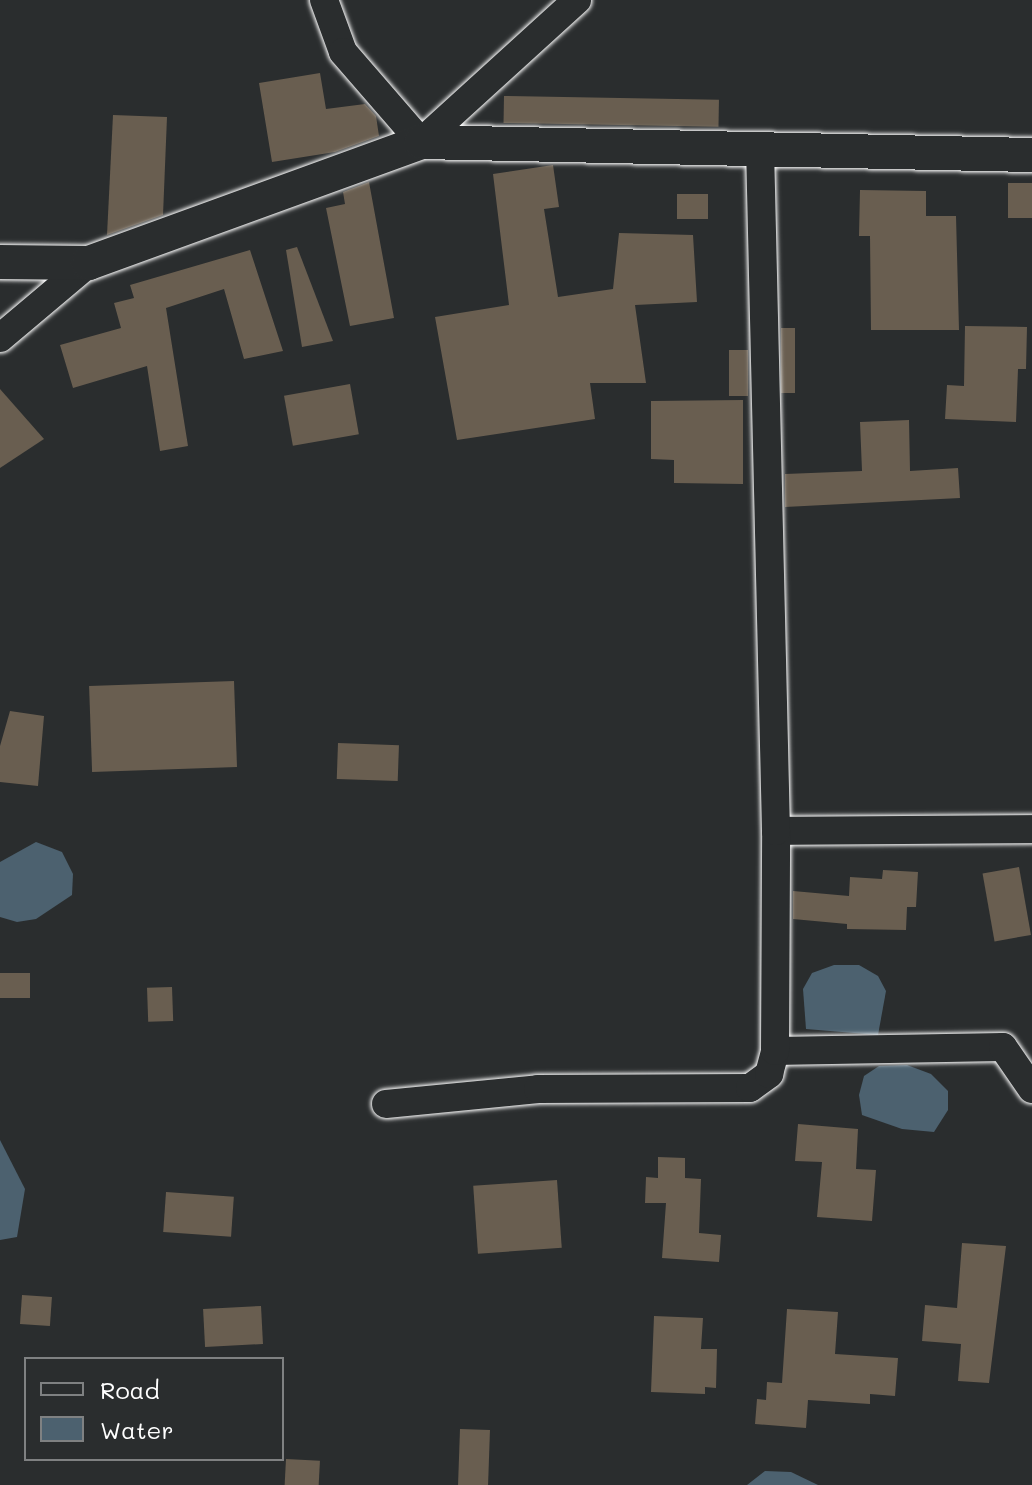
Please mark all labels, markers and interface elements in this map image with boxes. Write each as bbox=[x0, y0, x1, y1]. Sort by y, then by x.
legend bbox=[24, 1357, 284, 1461]
text: Road bbox=[100, 1374, 160, 1405]
text: Water bbox=[100, 1414, 174, 1445]

